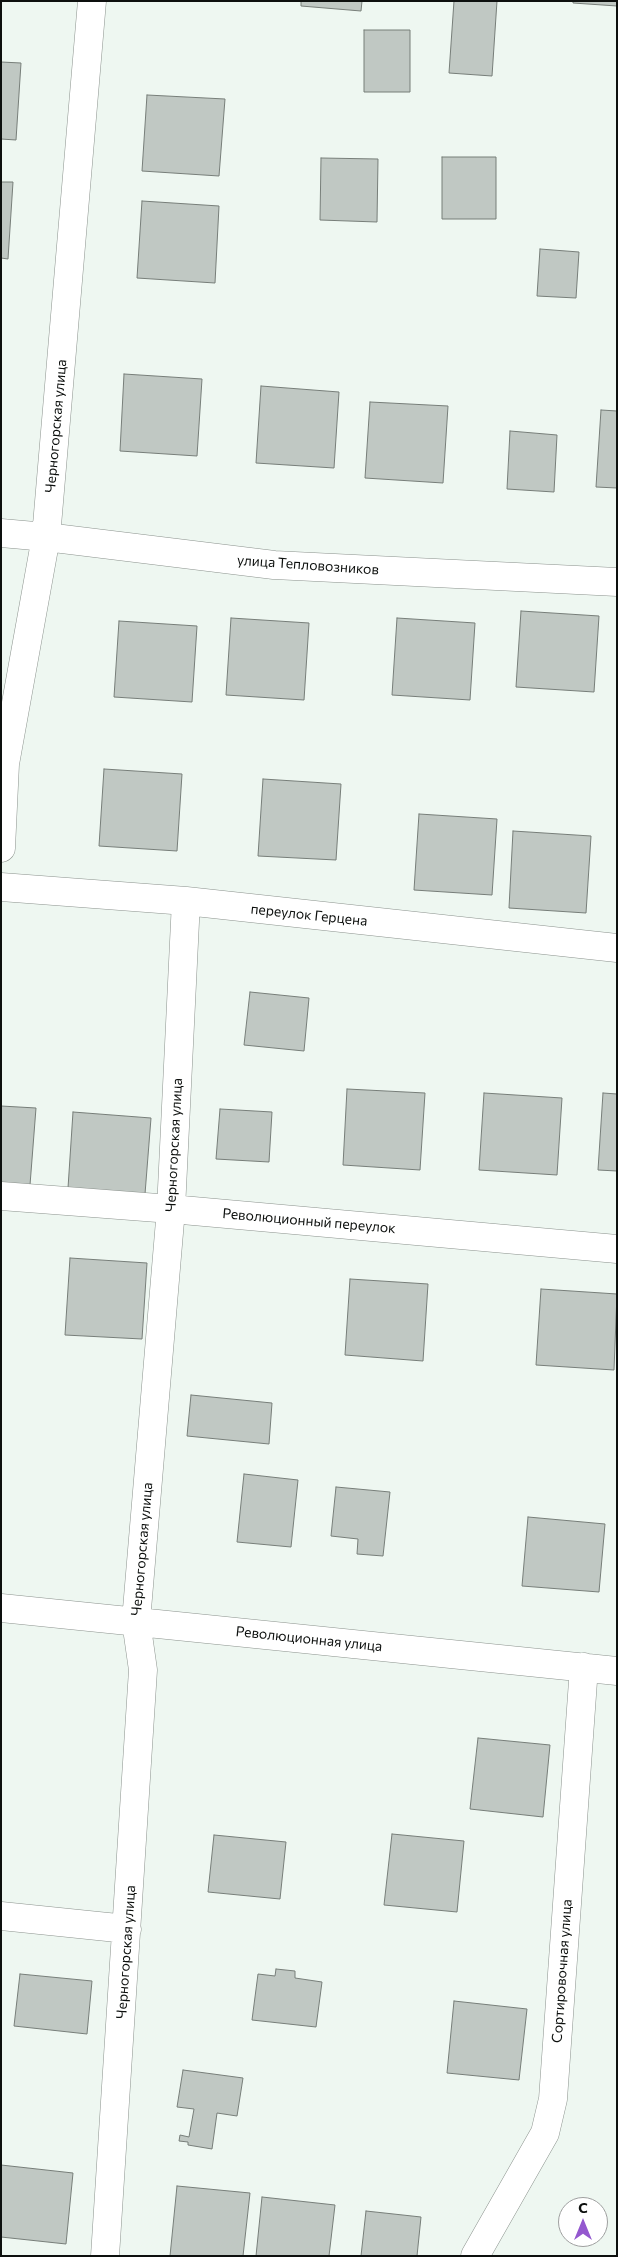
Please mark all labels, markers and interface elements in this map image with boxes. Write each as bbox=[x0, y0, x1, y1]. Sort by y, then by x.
street label: Черногорская улица bbox=[42, 359, 70, 493]
street label: улица Тепловозников bbox=[236, 552, 380, 578]
street label: переулок Герцена bbox=[250, 901, 368, 929]
street label: Черногорская улица bbox=[162, 1078, 186, 1212]
street label: Революционный переулок bbox=[222, 1205, 396, 1237]
street label: Черногорская улица bbox=[128, 1482, 156, 1616]
street label: Революционная улица bbox=[235, 1623, 383, 1655]
street label: Черногорская улица bbox=[113, 1885, 139, 2019]
street label: Сортировочная улица bbox=[549, 1899, 575, 2043]
north arrow bbox=[558, 2197, 608, 2247]
text: С bbox=[578, 2199, 588, 2216]

